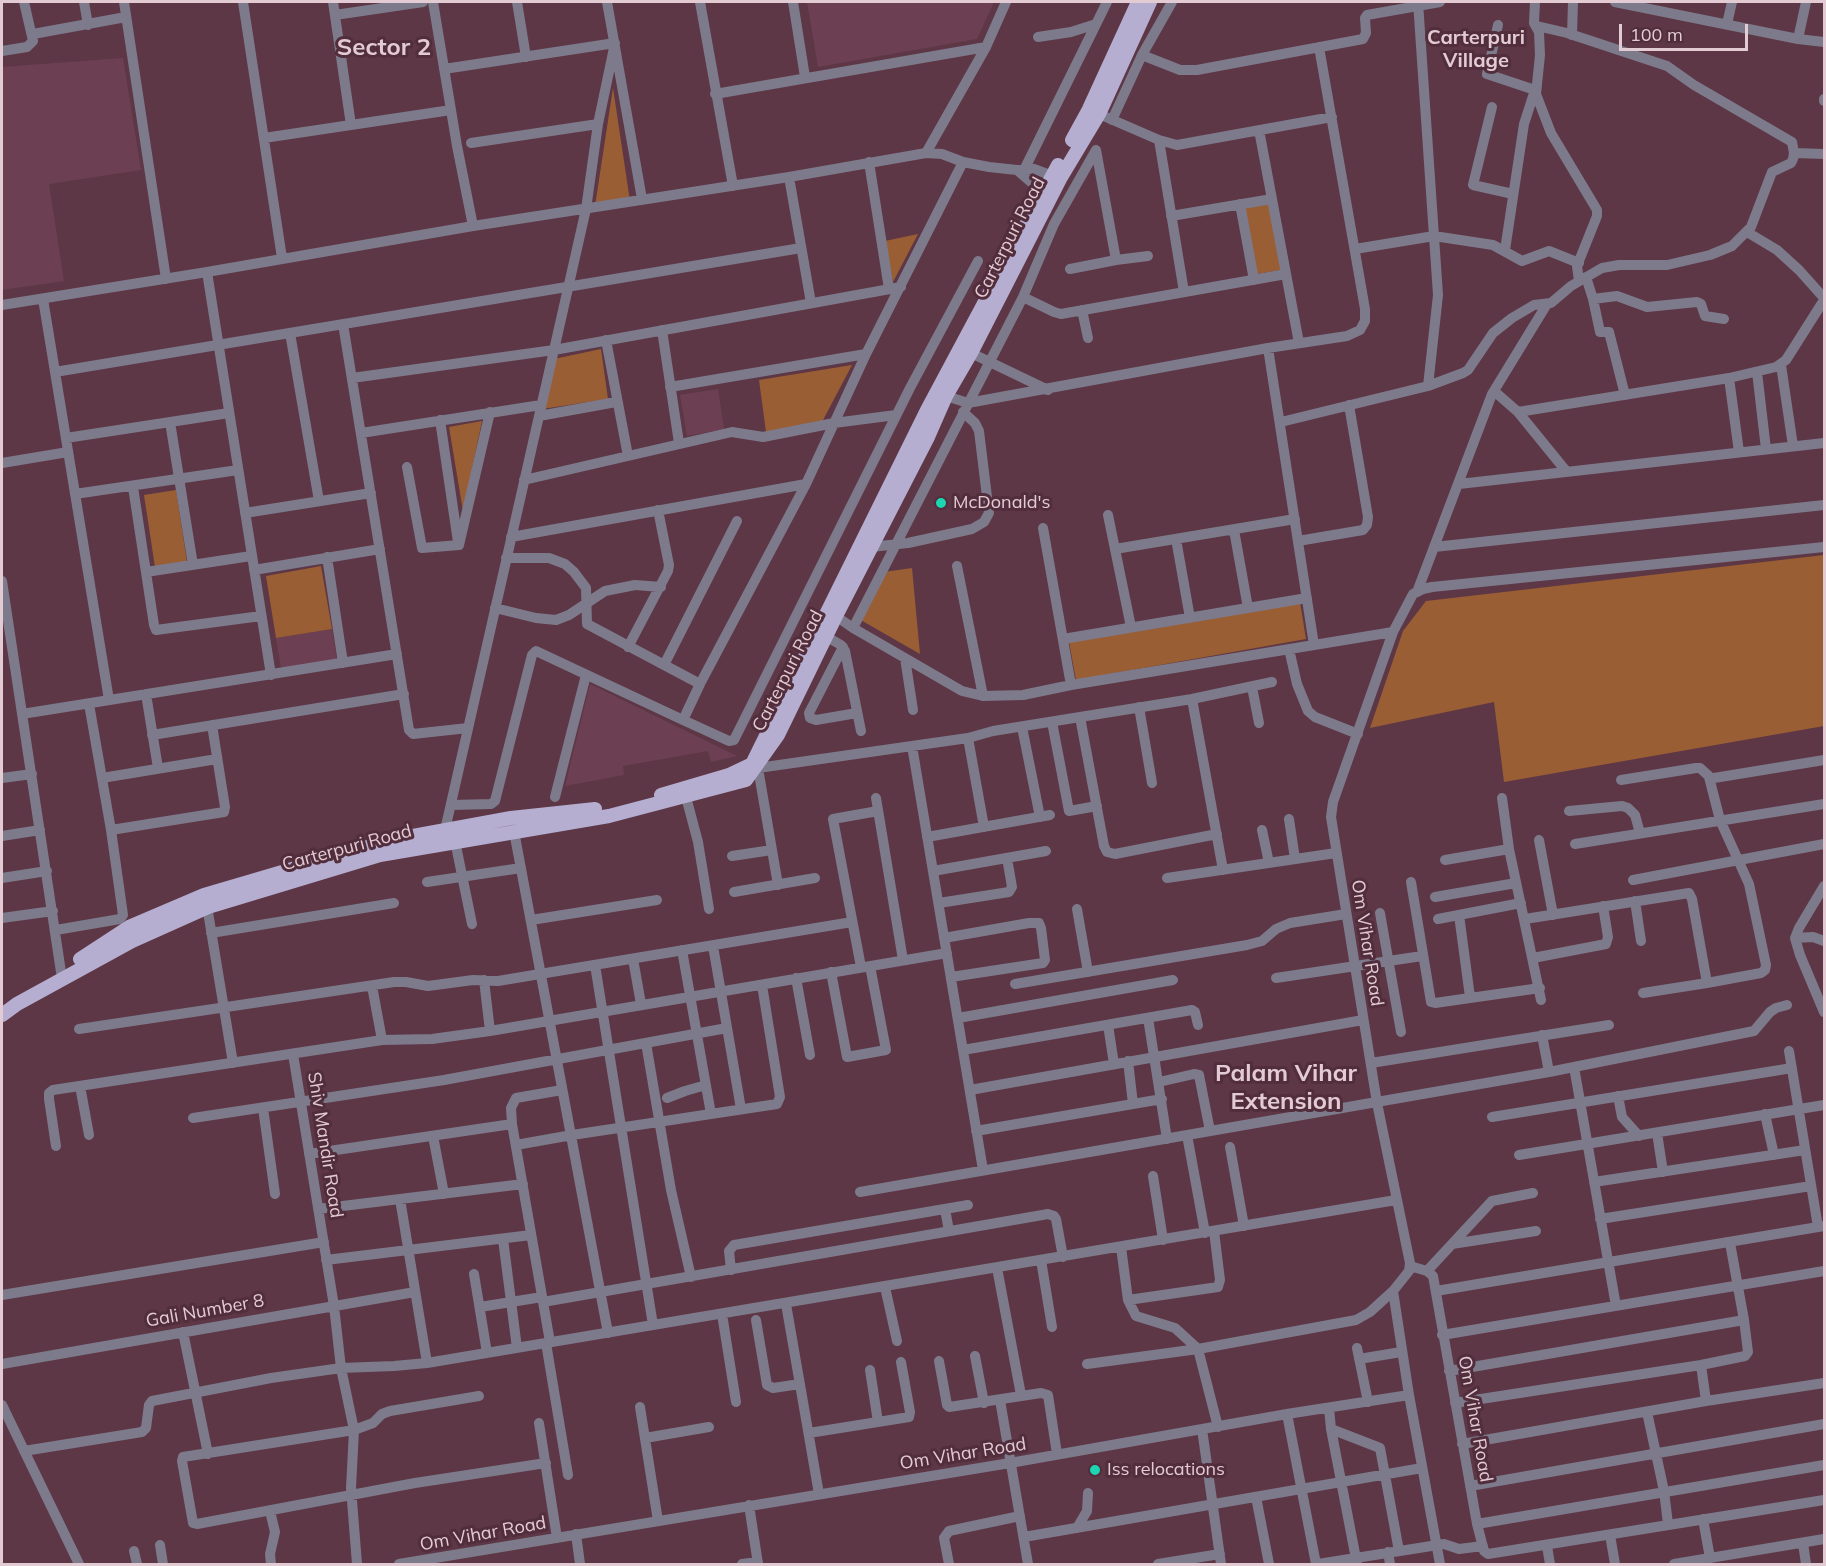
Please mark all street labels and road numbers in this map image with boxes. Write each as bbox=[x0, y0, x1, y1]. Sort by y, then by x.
street label: Carterpuri Road bbox=[970, 174, 1050, 302]
street label: Carterpuri Road bbox=[748, 607, 828, 735]
street label: Carterpuri Road bbox=[280, 820, 414, 876]
street label: Om Vihar Road bbox=[1346, 878, 1388, 1008]
street label: Shiv Mandir Road bbox=[303, 1070, 347, 1220]
street label: Gali Number 8 bbox=[144, 1290, 266, 1332]
street label: Om Vihar Road bbox=[1453, 1354, 1497, 1484]
street label: Om Vihar Road bbox=[898, 1433, 1028, 1475]
street label: Om Vihar Road bbox=[418, 1512, 548, 1556]

